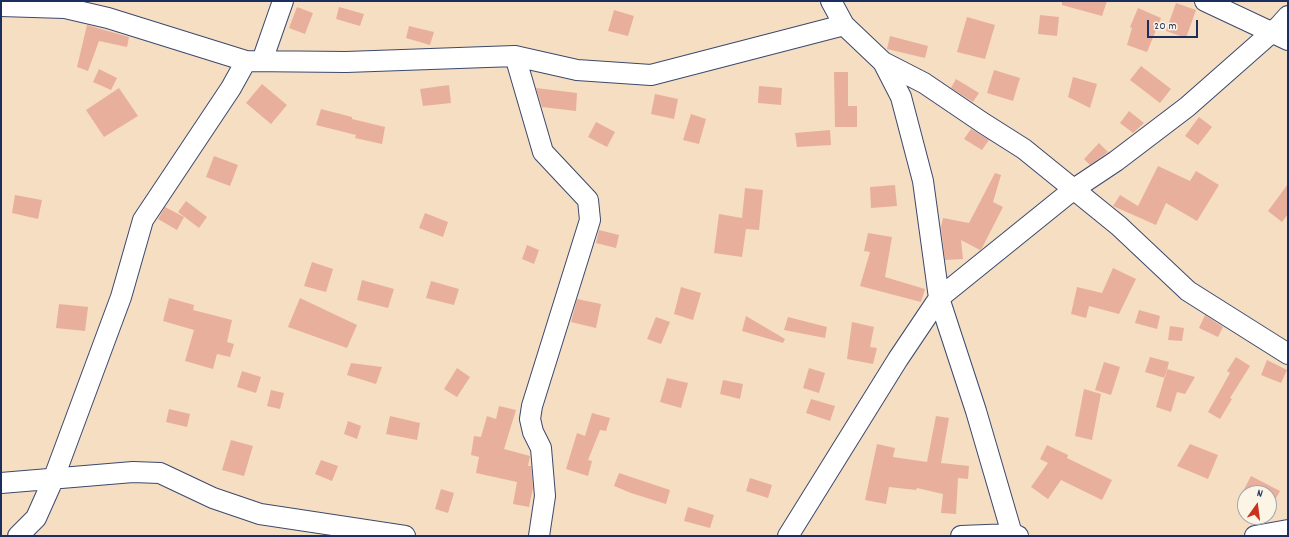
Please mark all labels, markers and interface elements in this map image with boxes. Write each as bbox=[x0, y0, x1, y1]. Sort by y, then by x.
scale bar bbox=[1149, 12, 1200, 38]
text: 20 m bbox=[1154, 18, 1177, 35]
north arrow bbox=[1237, 485, 1277, 525]
text: N bbox=[1255, 486, 1264, 503]

